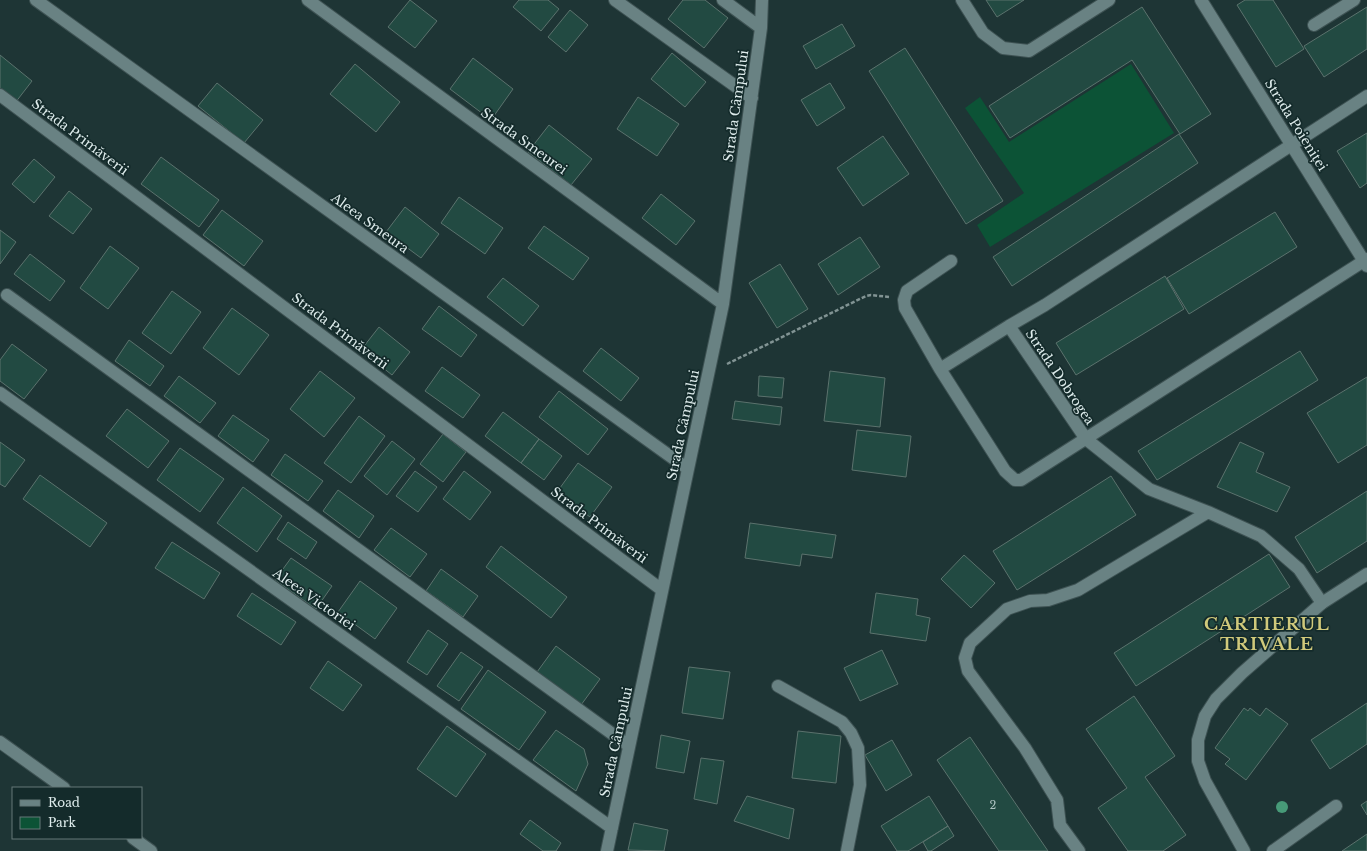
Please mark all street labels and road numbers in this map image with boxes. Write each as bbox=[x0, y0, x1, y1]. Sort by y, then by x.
street label: Strada Câmpului bbox=[720, 48, 752, 163]
street label: Strada Poieniței bbox=[1261, 76, 1331, 175]
street label: Strada Primăverii bbox=[28, 95, 132, 179]
street label: Strada Smeurei bbox=[477, 104, 571, 178]
street label: Aleea Smeura bbox=[327, 189, 413, 257]
street label: Strada Primăverii bbox=[288, 289, 392, 373]
street label: Strada Dobrogea bbox=[1022, 326, 1099, 429]
street label: Strada Câmpului bbox=[663, 368, 703, 482]
street label: Strada Primăverii bbox=[547, 483, 651, 567]
street label: Aleea Victoriei bbox=[269, 564, 359, 634]
street label: Strada Câmpului bbox=[596, 685, 636, 799]

